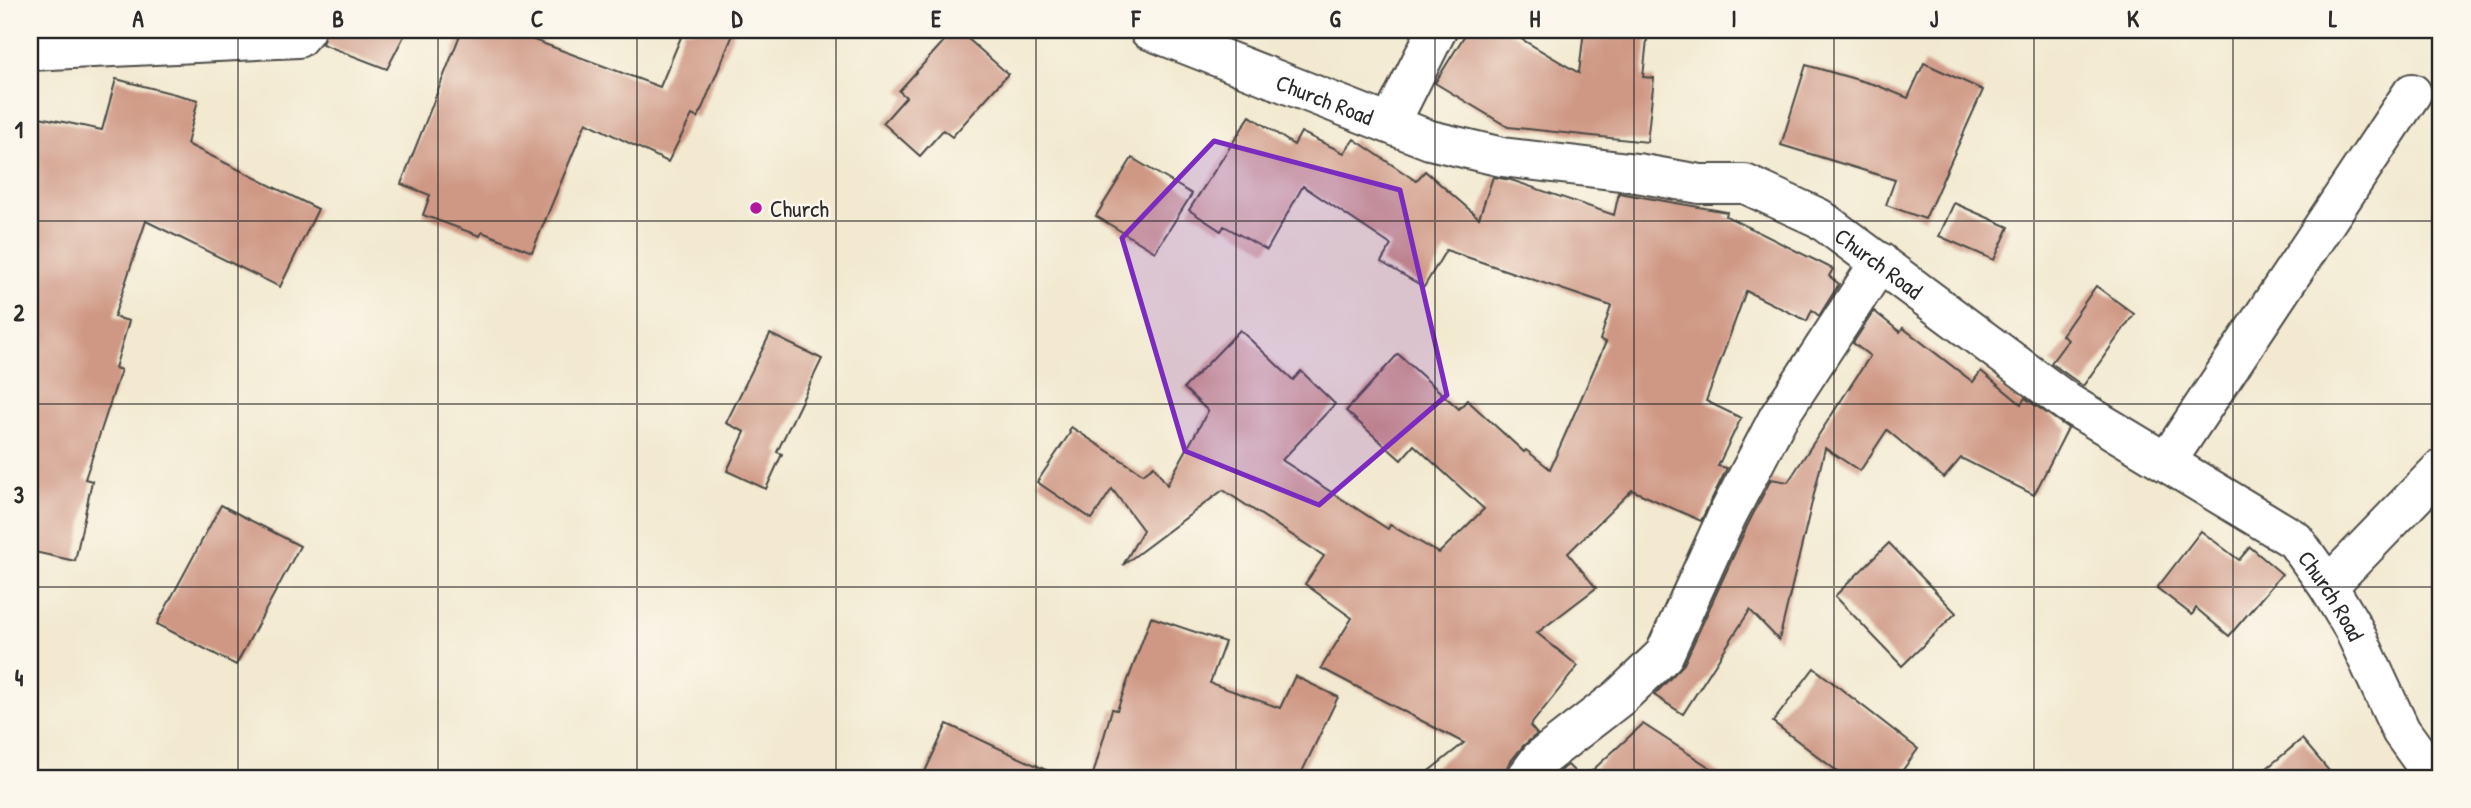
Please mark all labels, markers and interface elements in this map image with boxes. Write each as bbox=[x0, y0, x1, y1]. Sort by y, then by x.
text: A bbox=[132, 3, 144, 34]
text: B bbox=[332, 3, 344, 34]
text: C bbox=[531, 3, 543, 34]
text: D bbox=[732, 3, 744, 34]
text: E bbox=[931, 3, 942, 34]
text: F bbox=[1131, 3, 1142, 34]
text: G bbox=[1329, 3, 1341, 34]
text: H bbox=[1530, 3, 1541, 34]
text: I bbox=[1731, 3, 1737, 34]
text: J bbox=[1930, 3, 1939, 34]
text: K bbox=[2127, 3, 2140, 34]
text: L bbox=[2329, 3, 2338, 34]
street label: Church Road bbox=[1272, 66, 1378, 132]
text: 1 bbox=[15, 114, 23, 145]
place label: Church bbox=[770, 193, 829, 224]
marker: Church bbox=[748, 200, 764, 216]
street label: Church Road bbox=[1829, 220, 1929, 306]
text: 2 bbox=[14, 297, 25, 328]
text: 3 bbox=[14, 479, 24, 510]
street label: Church Road bbox=[2291, 544, 2372, 646]
text: 4 bbox=[15, 662, 24, 693]

